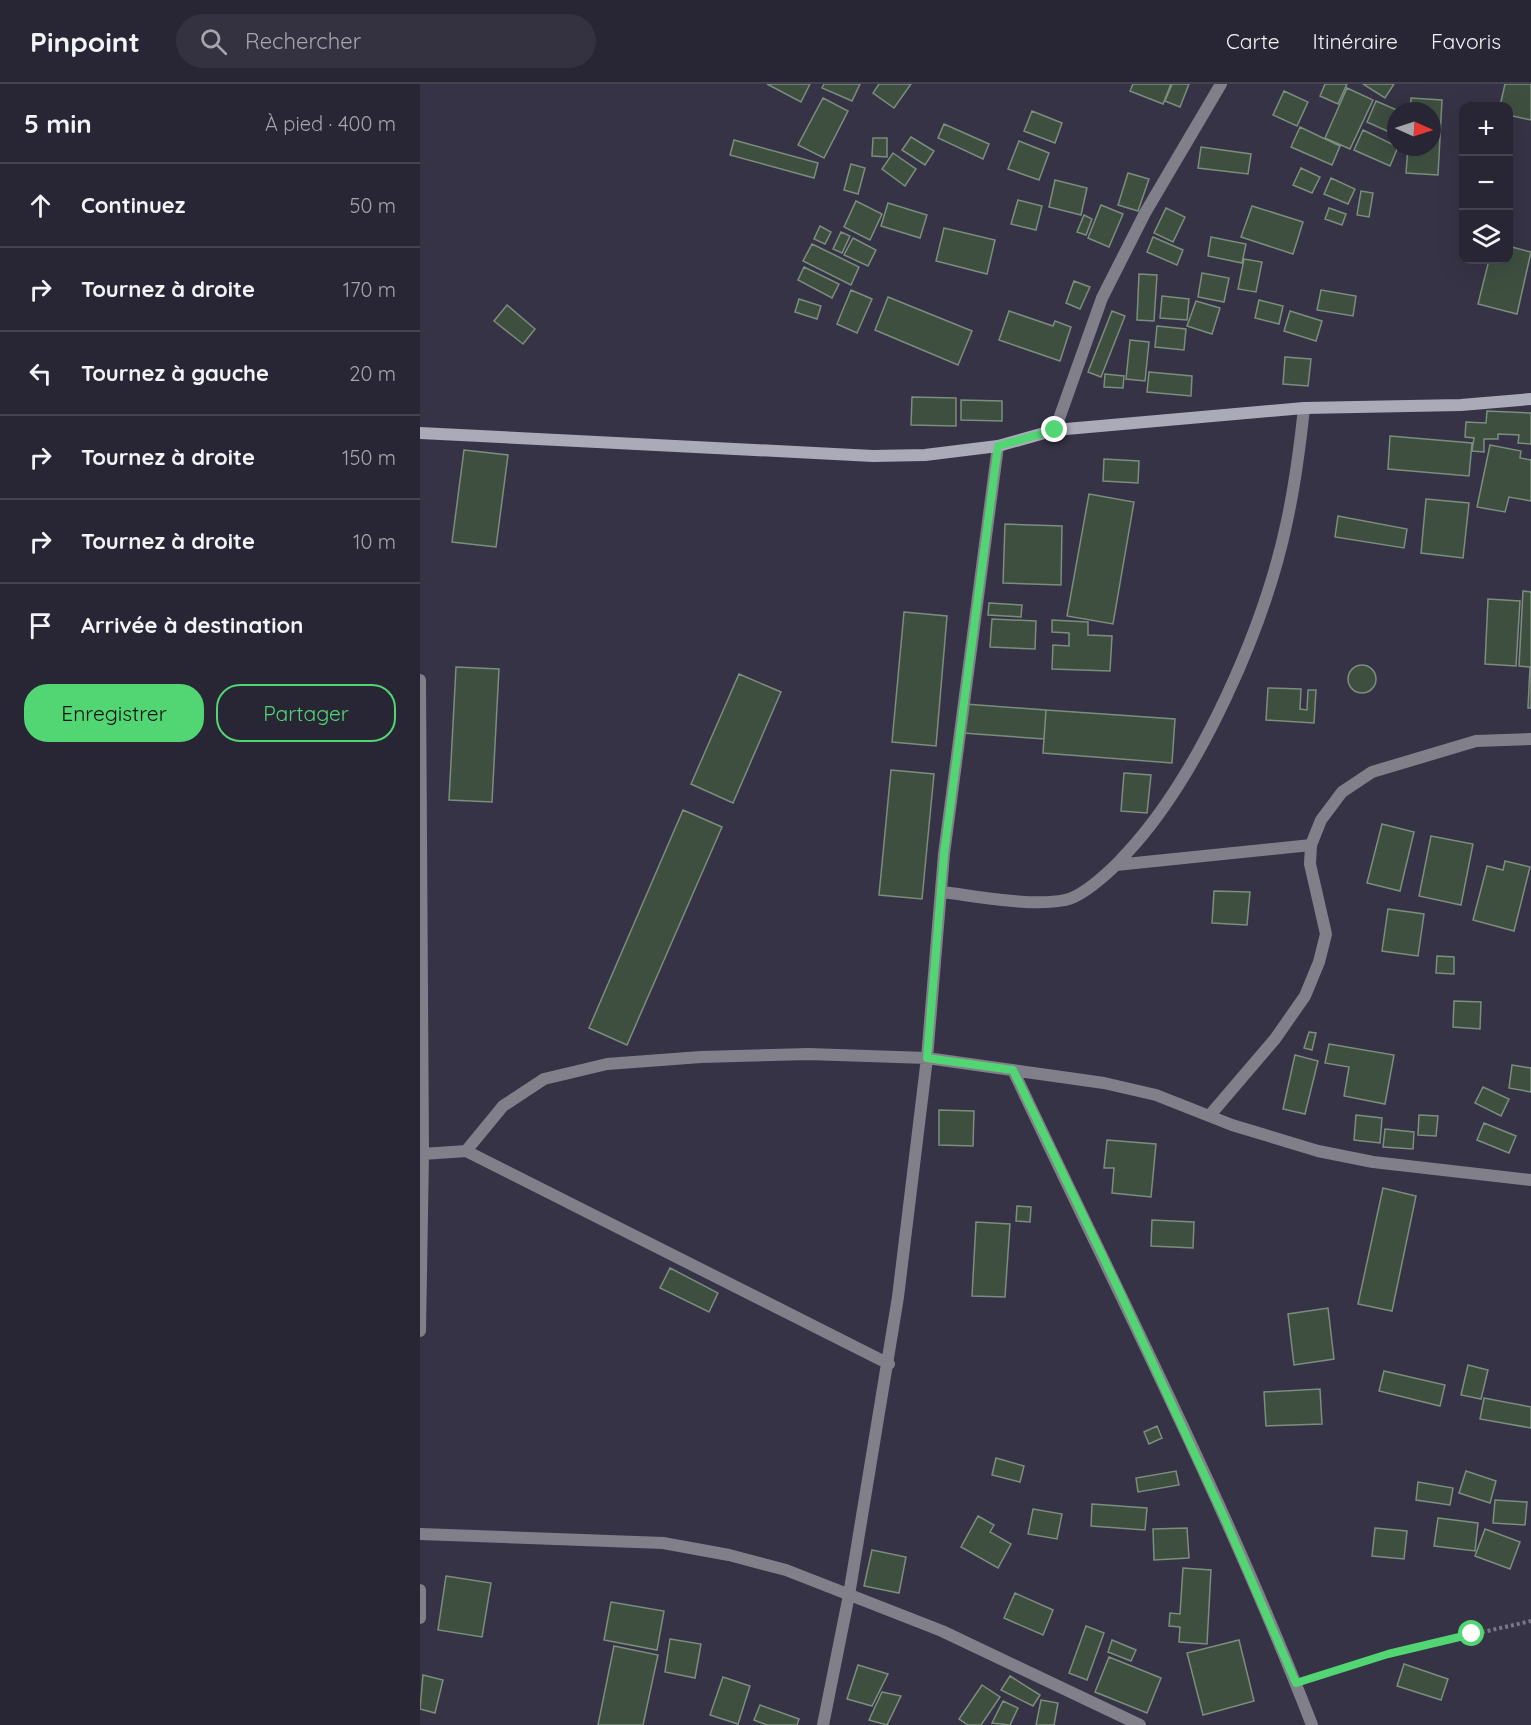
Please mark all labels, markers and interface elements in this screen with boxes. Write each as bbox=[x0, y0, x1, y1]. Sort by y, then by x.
search box bbox=[176, 14, 596, 68]
text: Pinpoint bbox=[30, 24, 140, 59]
icon: search bbox=[197, 25, 230, 58]
text: Rechercher bbox=[245, 27, 361, 55]
text: Carte bbox=[1226, 28, 1280, 54]
text: Itinéraire bbox=[1313, 28, 1398, 54]
text: Favoris bbox=[1431, 28, 1501, 54]
north arrow bbox=[1387, 102, 1441, 156]
map controls bbox=[1459, 102, 1513, 264]
button: + bbox=[1459, 102, 1513, 156]
text: 5 min bbox=[24, 107, 92, 140]
text: À pied · 400 m bbox=[265, 111, 396, 136]
button: − bbox=[1459, 156, 1513, 210]
icon: ahead bbox=[24, 189, 57, 222]
text: Continuez bbox=[81, 191, 185, 219]
text: 50 m bbox=[350, 193, 396, 218]
button: layers bbox=[1459, 210, 1513, 264]
icon: right bbox=[24, 273, 57, 306]
text: Tournez à droite bbox=[81, 275, 255, 303]
text: 170 m bbox=[343, 277, 396, 302]
icon: left bbox=[24, 357, 57, 390]
text: Tournez à gauche bbox=[81, 359, 269, 387]
text: 20 m bbox=[349, 361, 396, 386]
route end bbox=[1041, 416, 1067, 442]
icon: right bbox=[24, 441, 57, 474]
text: Tournez à droite bbox=[81, 443, 255, 471]
text: 150 m bbox=[342, 445, 396, 470]
icon: right bbox=[24, 525, 57, 558]
text: Tournez à droite bbox=[81, 527, 255, 555]
text: 10 m bbox=[353, 529, 396, 554]
icon: arrive bbox=[24, 609, 57, 642]
text: Arrivée à destination bbox=[81, 611, 303, 639]
button: Enregistrer bbox=[24, 684, 204, 742]
button: Partager bbox=[216, 684, 396, 742]
route start bbox=[1458, 1620, 1484, 1646]

